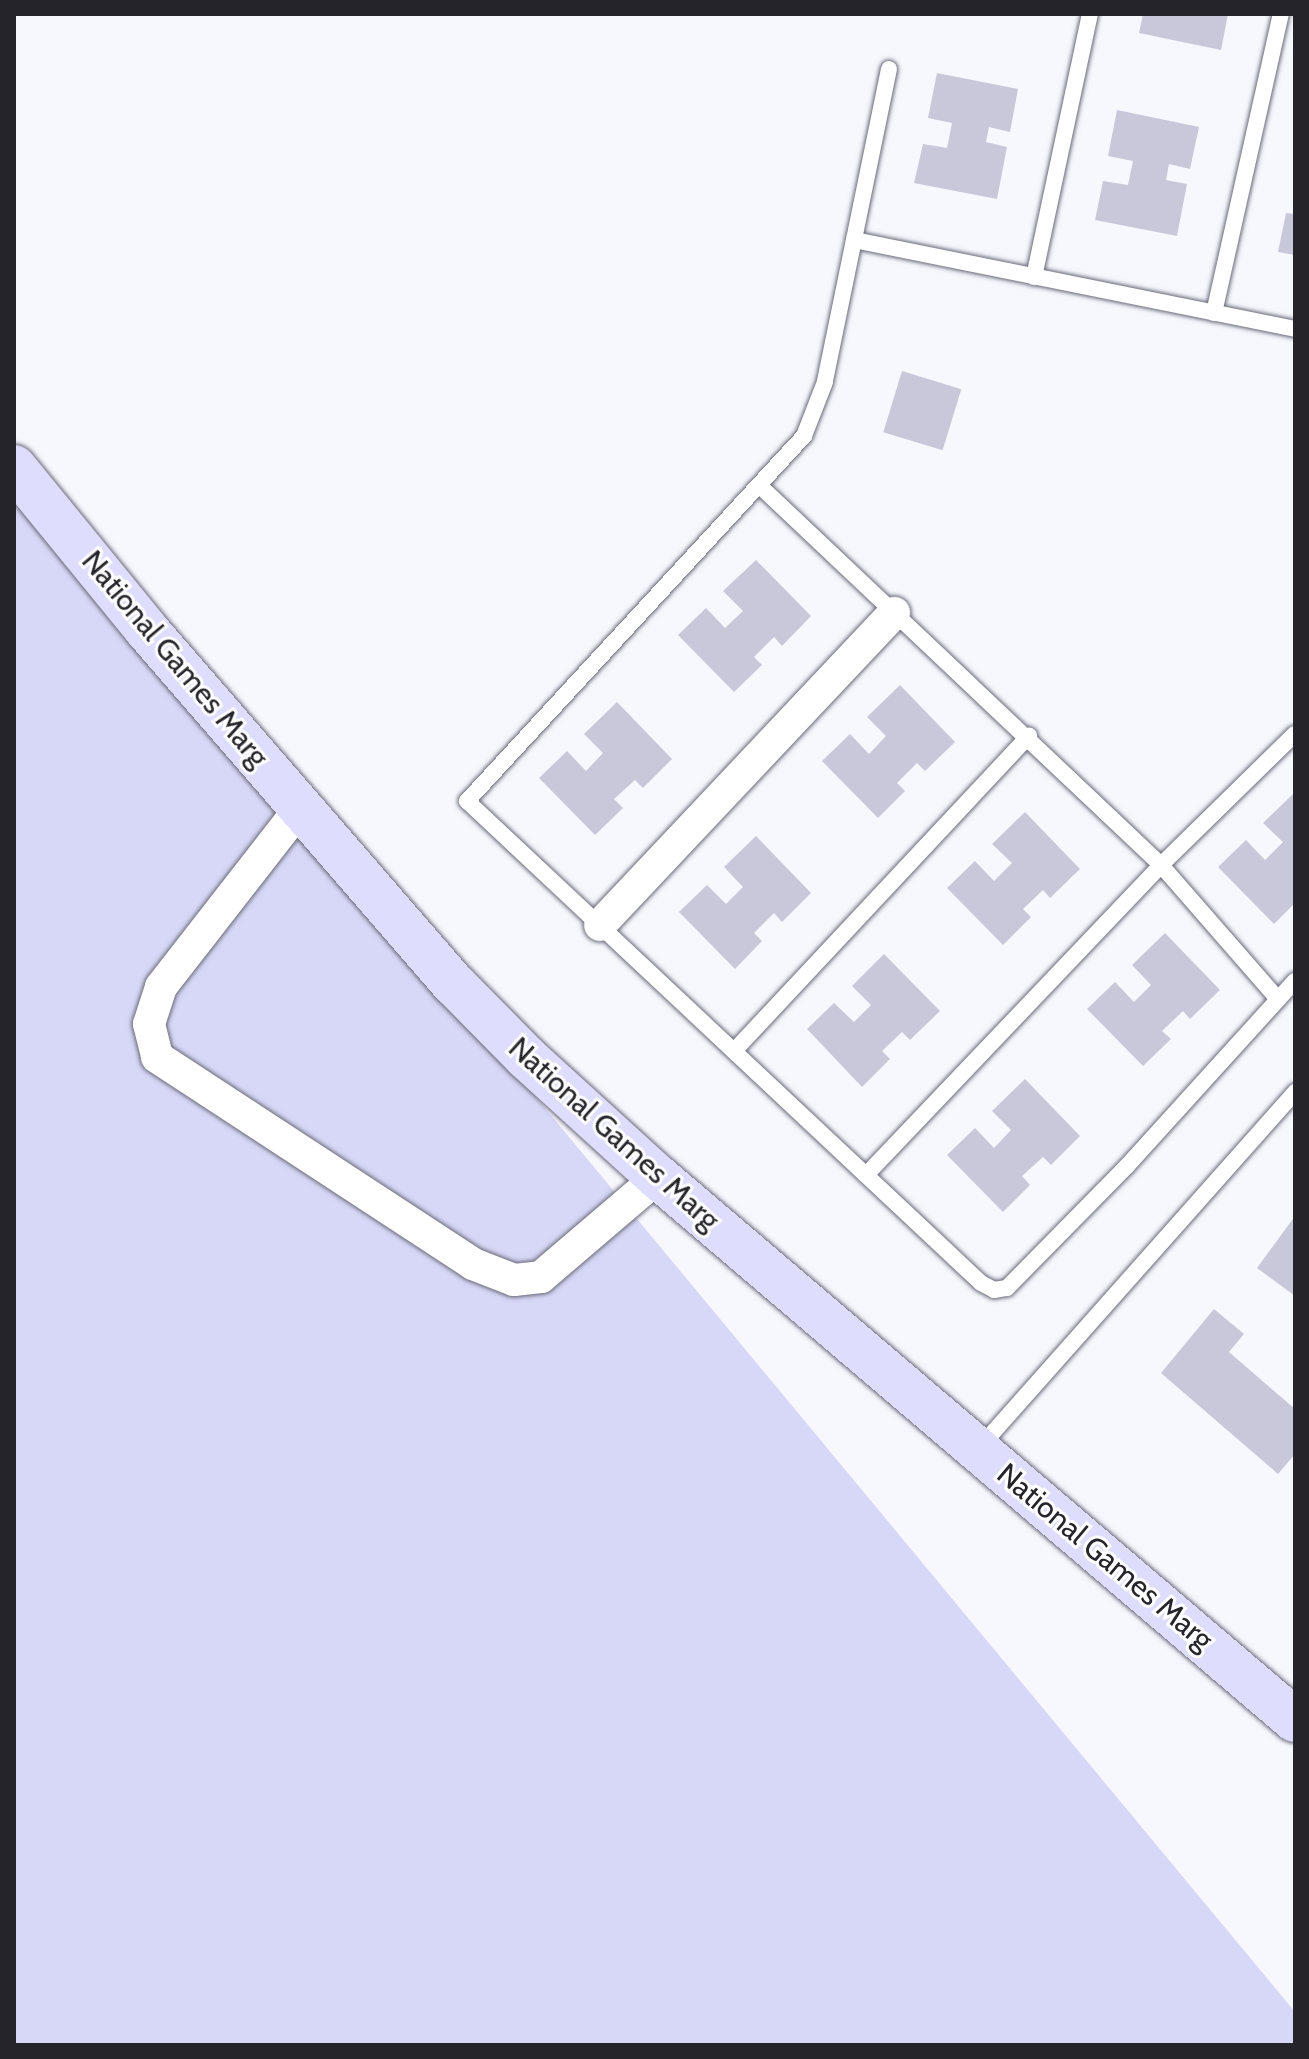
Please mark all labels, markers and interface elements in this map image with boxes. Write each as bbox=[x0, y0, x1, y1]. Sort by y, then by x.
street label: National Games Marg bbox=[74, 544, 276, 774]
street label: National Games Marg bbox=[501, 1030, 727, 1238]
street label: National Games Marg bbox=[990, 1456, 1220, 1658]

